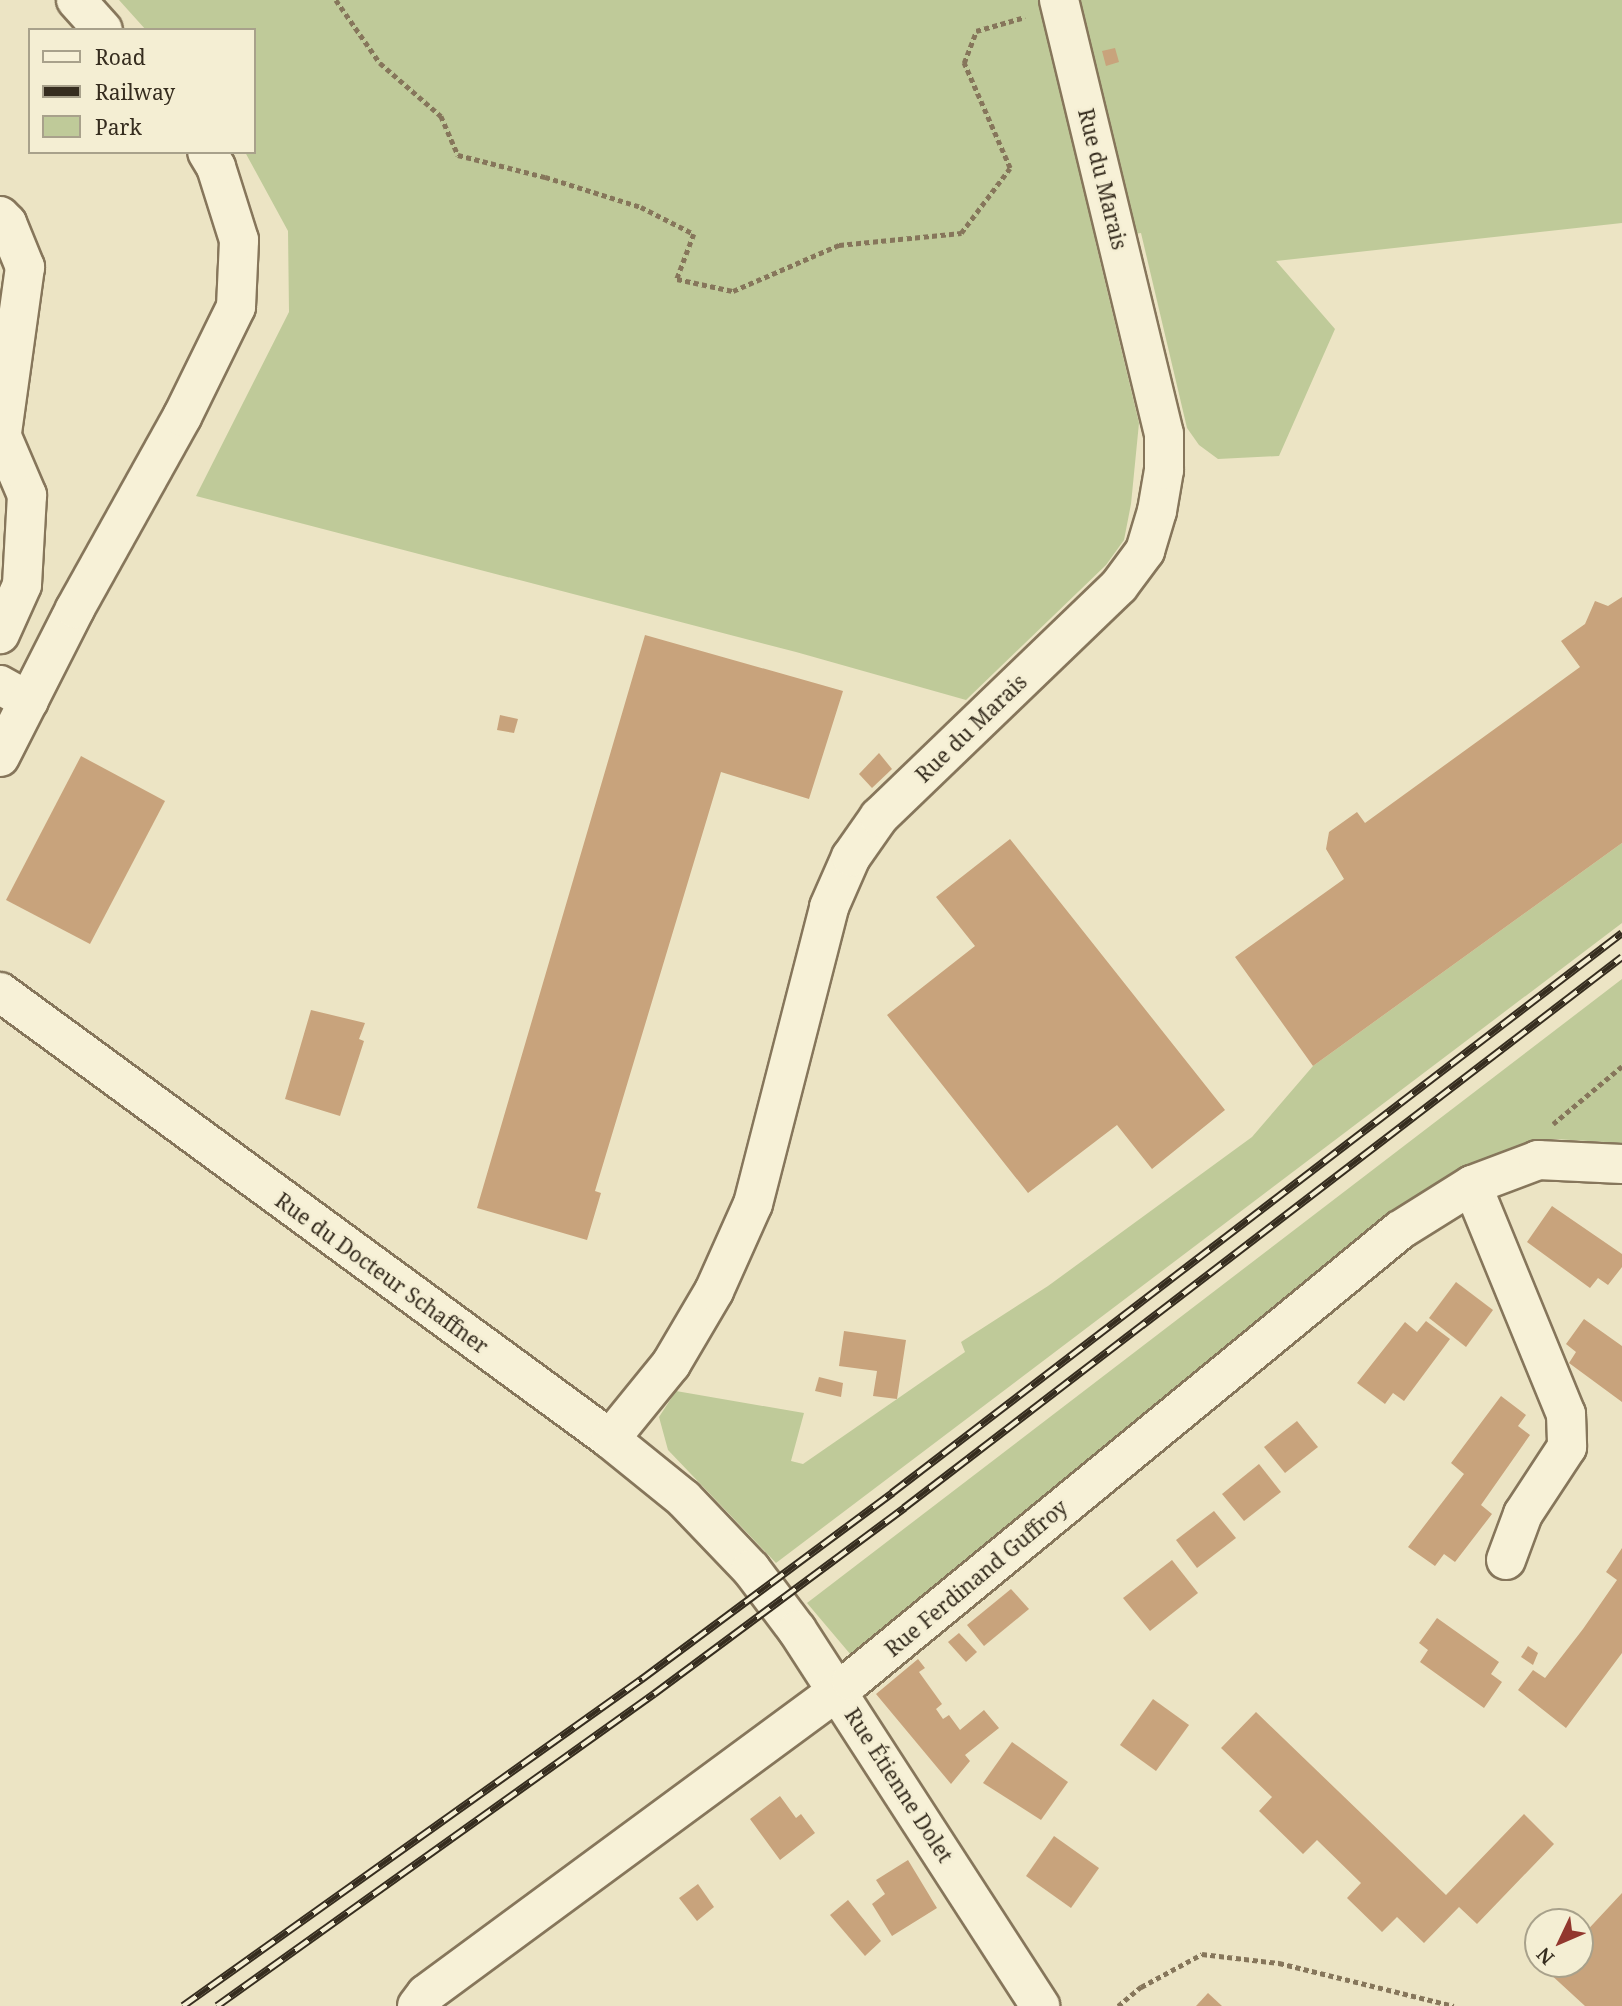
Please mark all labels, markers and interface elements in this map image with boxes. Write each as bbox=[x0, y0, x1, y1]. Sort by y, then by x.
legend bbox=[28, 28, 256, 154]
text: Road bbox=[95, 43, 146, 71]
text: Railway bbox=[95, 78, 175, 106]
street label: Rue du Marais bbox=[1073, 106, 1133, 252]
text: Park bbox=[95, 113, 142, 141]
street label: Rue du Marais bbox=[910, 669, 1032, 787]
street label: Rue du Docteur Schaffner bbox=[271, 1187, 493, 1359]
street label: Rue Ferdinand Guffroy bbox=[880, 1494, 1072, 1662]
street label: Rue Étienne Dolet bbox=[840, 1703, 958, 1867]
north arrow bbox=[1524, 1908, 1594, 1978]
text: N bbox=[1531, 1942, 1560, 1971]

